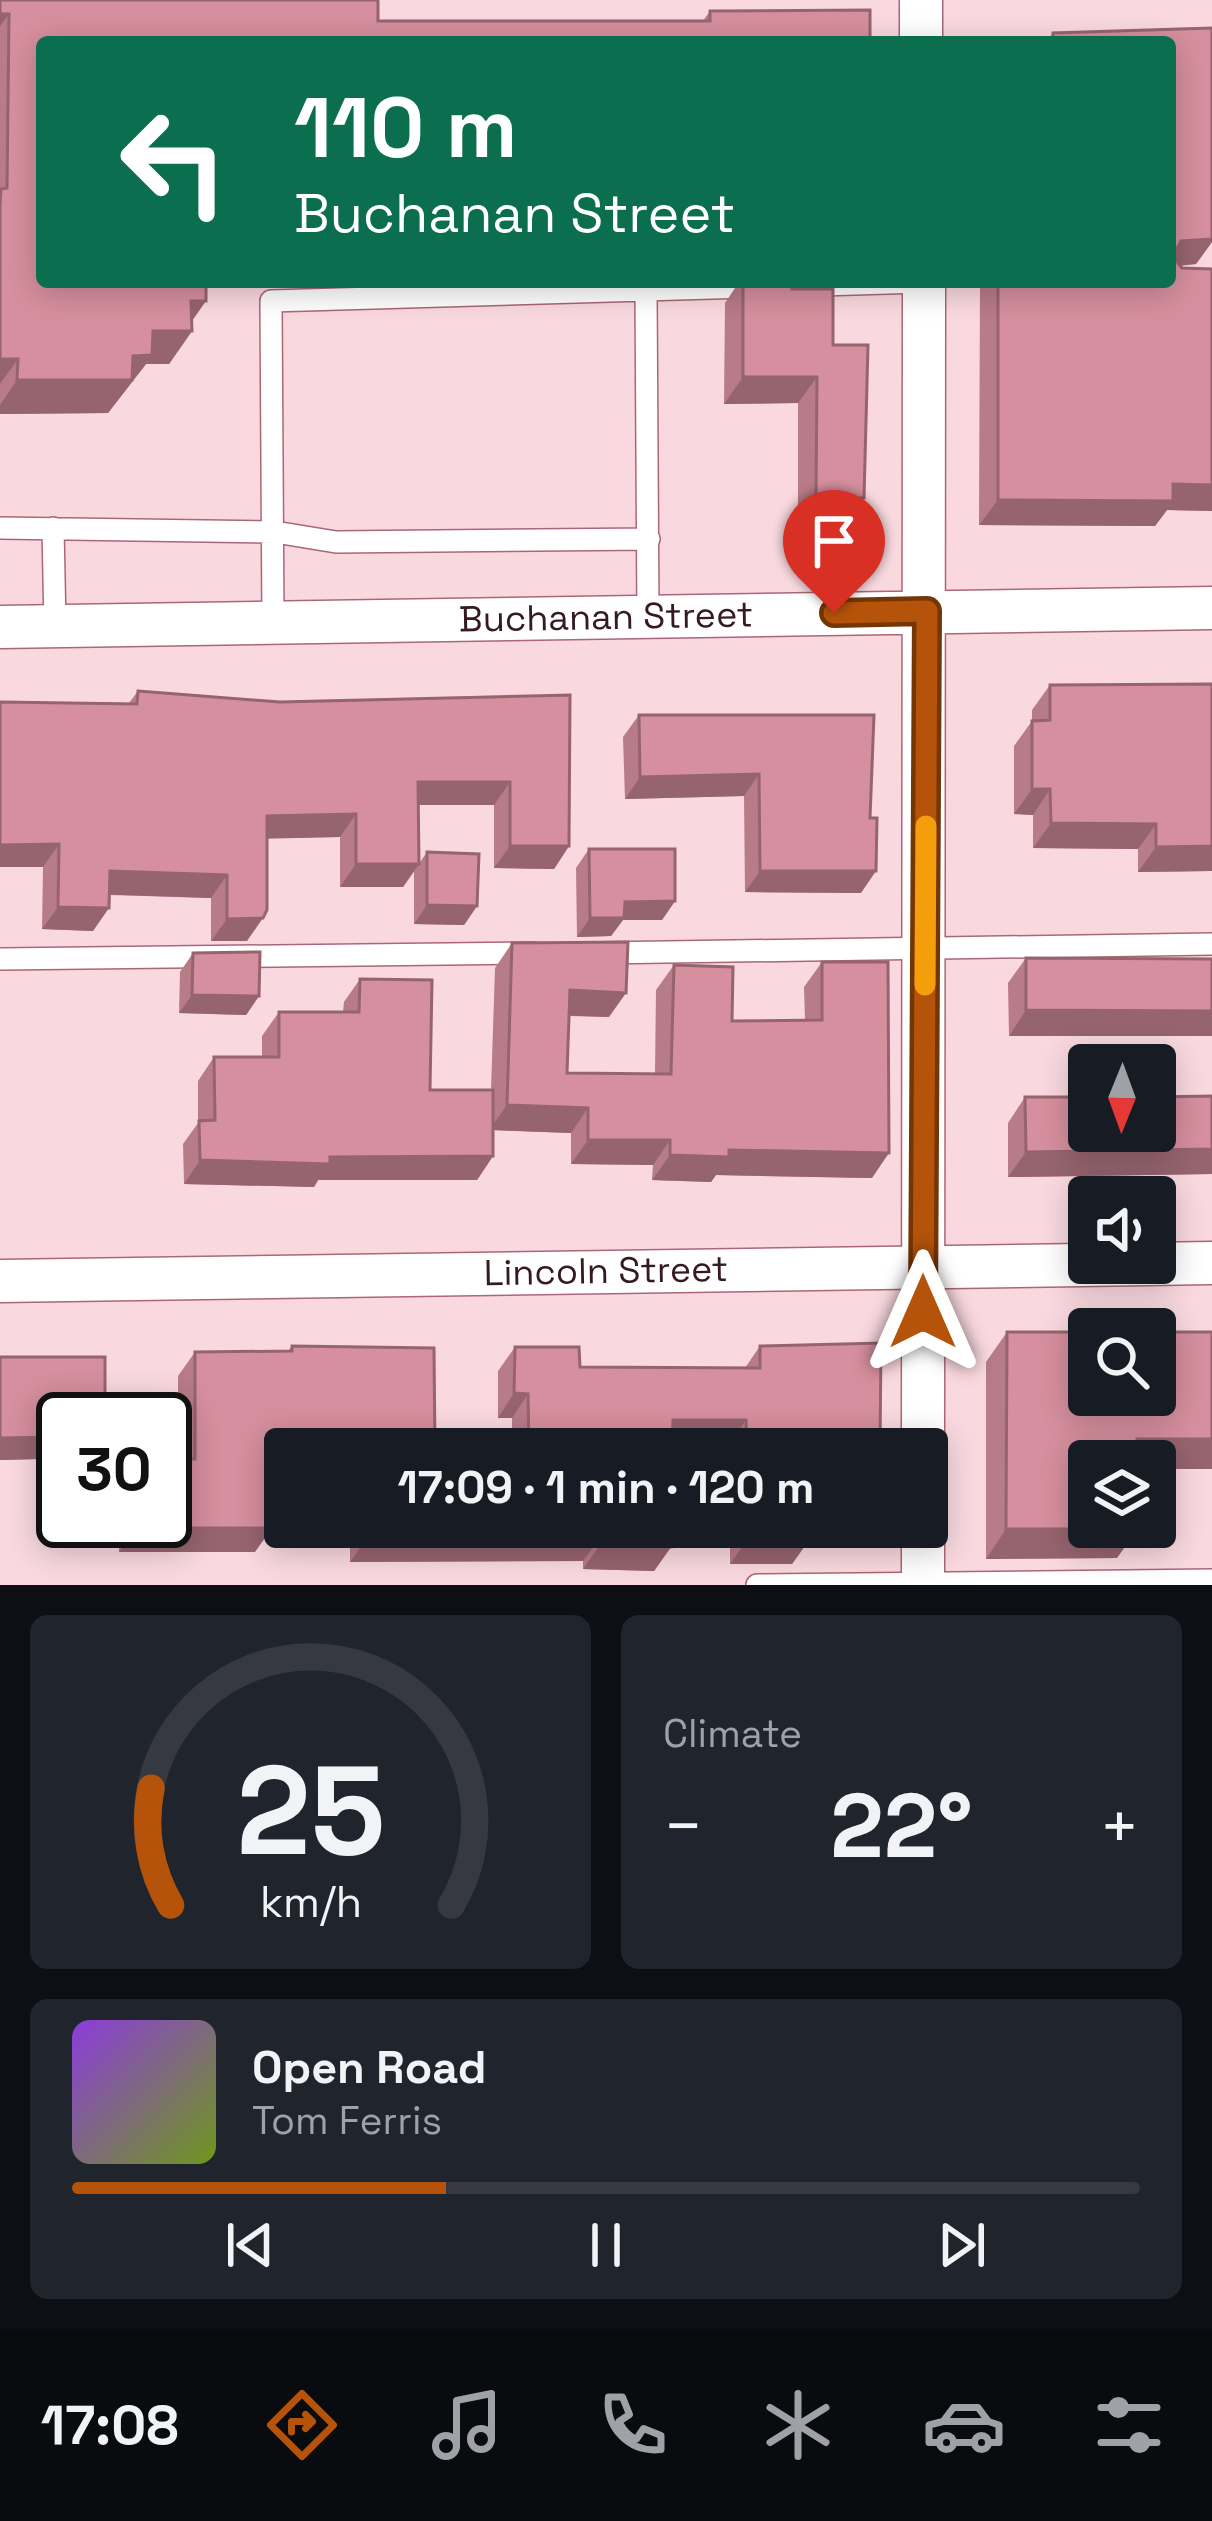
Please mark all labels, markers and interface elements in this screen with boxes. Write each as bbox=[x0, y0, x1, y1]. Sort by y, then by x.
text: 110 m bbox=[294, 74, 517, 182]
icon: left bbox=[96, 84, 252, 240]
text: Buchanan Street bbox=[294, 179, 735, 248]
pin bbox=[783, 490, 885, 613]
icon: arrive bbox=[801, 508, 867, 574]
street label: Buchanan Street bbox=[459, 591, 753, 643]
north arrow bbox=[1068, 1044, 1176, 1152]
map controls bbox=[1068, 1044, 1176, 1548]
button: sound bbox=[1068, 1176, 1176, 1284]
street label: Lincoln Street bbox=[483, 1246, 729, 1296]
position arrow bbox=[860, 1249, 986, 1375]
button: search bbox=[1068, 1308, 1176, 1416]
speed limit sign: 30 bbox=[36, 1392, 192, 1548]
button: layers bbox=[1068, 1440, 1176, 1548]
text: 17:09 · 1 min · 120 m bbox=[398, 1459, 814, 1516]
text: Climate bbox=[663, 1709, 802, 1758]
text: 25 bbox=[236, 1731, 385, 1890]
text: 22° bbox=[830, 1768, 973, 1883]
text: − bbox=[663, 1784, 704, 1868]
text: + bbox=[1099, 1784, 1140, 1868]
text: km/h bbox=[259, 1875, 362, 1930]
text: Open Road bbox=[252, 2039, 487, 2096]
text: Tom Ferris bbox=[252, 2096, 442, 2145]
icon: previous bbox=[217, 2212, 283, 2278]
icon: pause bbox=[573, 2212, 639, 2278]
icon: next bbox=[929, 2212, 995, 2278]
icon: directions bbox=[260, 2383, 344, 2467]
icon: music bbox=[425, 2383, 509, 2467]
icon: phone bbox=[591, 2383, 675, 2467]
icon: climate bbox=[756, 2383, 840, 2467]
icon: car bbox=[922, 2383, 1006, 2467]
icon: filters bbox=[1087, 2383, 1171, 2467]
text: 17:08 bbox=[41, 2391, 179, 2460]

